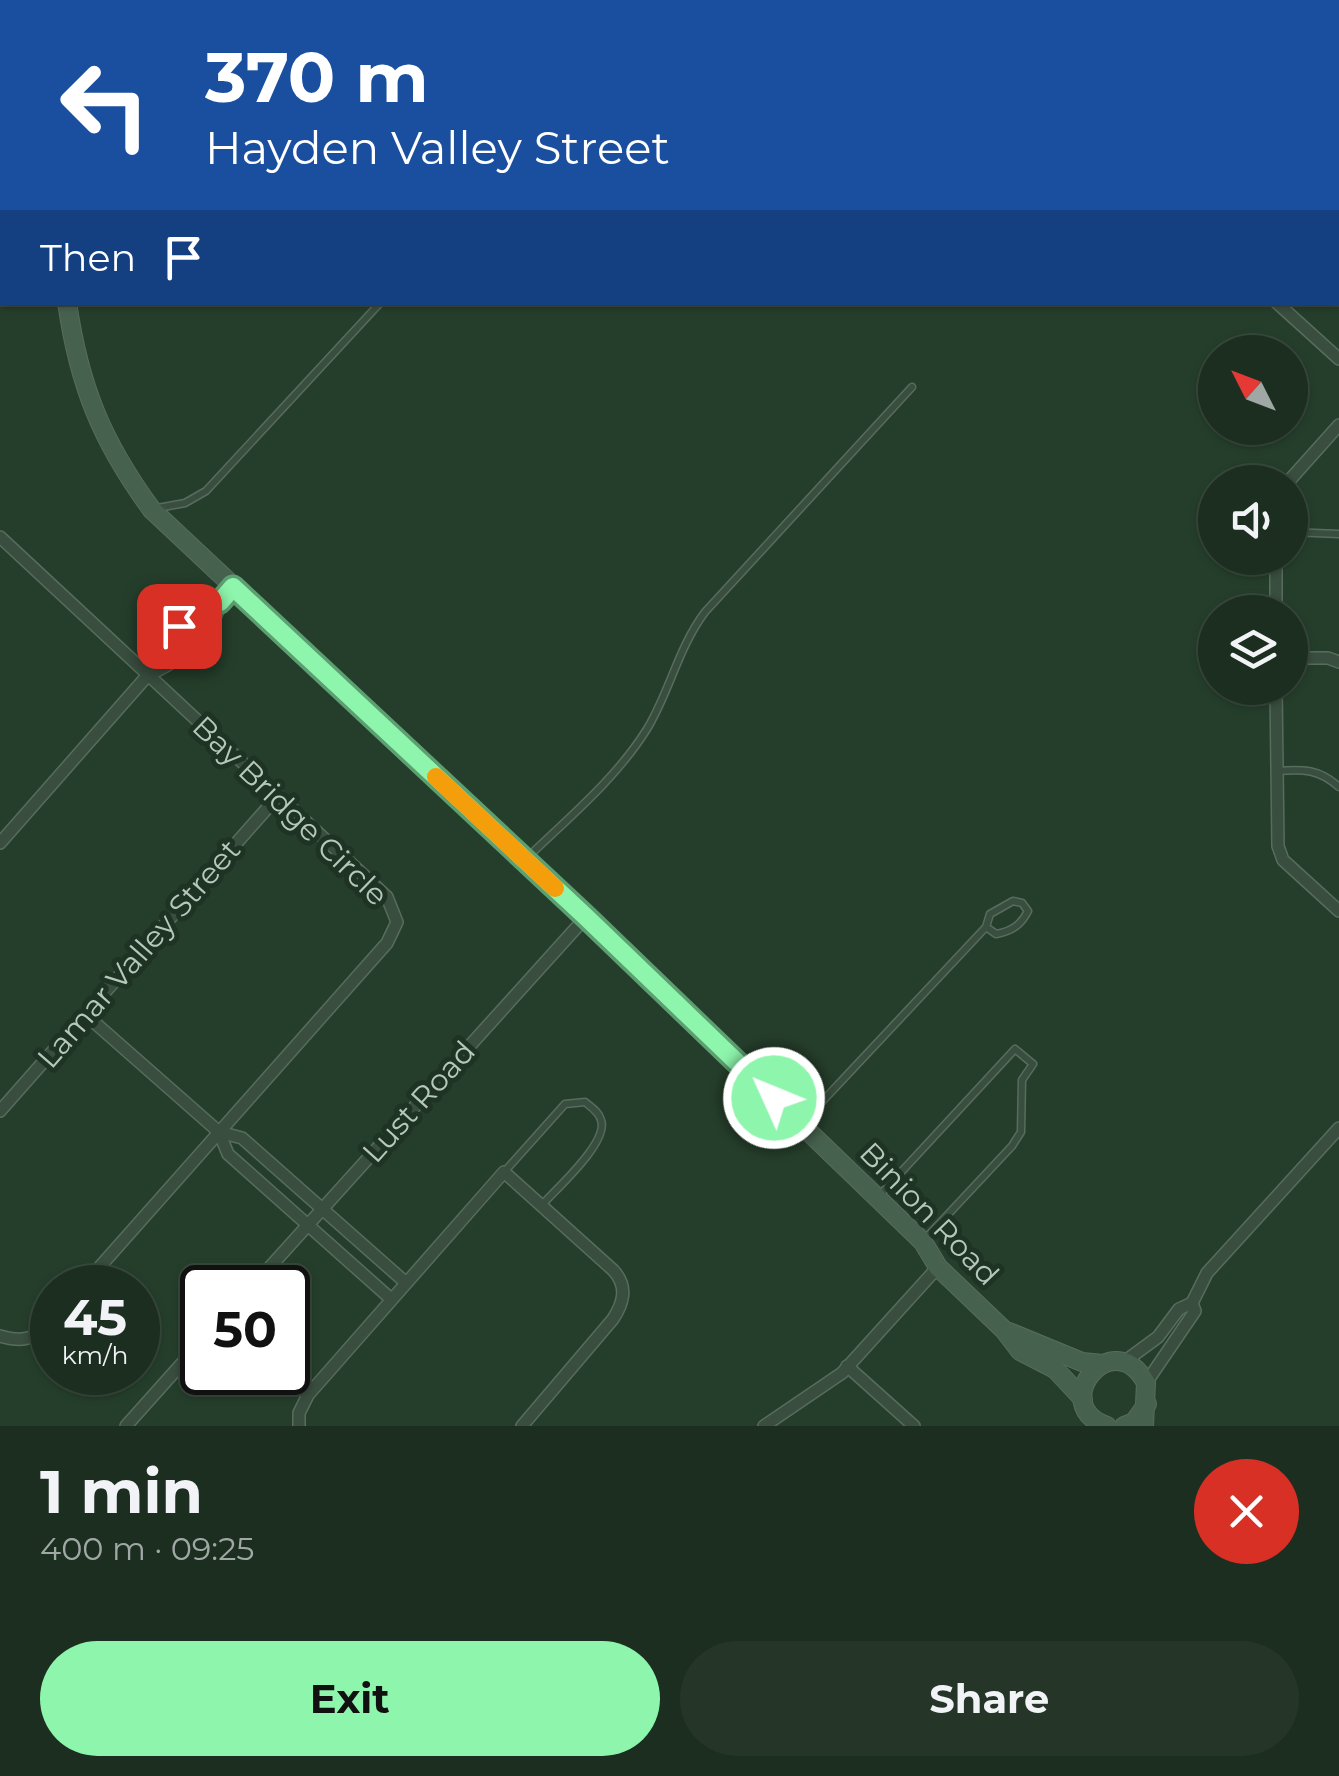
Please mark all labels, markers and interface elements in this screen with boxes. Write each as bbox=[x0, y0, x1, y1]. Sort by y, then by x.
text: 370 m bbox=[205, 34, 429, 120]
icon: left bbox=[40, 40, 170, 170]
text: Hayden Valley Street bbox=[205, 120, 670, 175]
icon: arrive bbox=[156, 230, 211, 285]
text: Then bbox=[40, 234, 136, 281]
north arrow bbox=[1198, 335, 1308, 445]
map controls bbox=[1198, 335, 1308, 705]
button: sound bbox=[1198, 465, 1308, 575]
pin bbox=[137, 584, 222, 669]
button: layers bbox=[1198, 595, 1308, 705]
icon: arrive bbox=[152, 599, 207, 654]
street label: Bay Bridge Circle bbox=[185, 708, 396, 913]
street label: Lamar Valley Street bbox=[29, 832, 248, 1075]
street label: Lust Road bbox=[354, 1033, 483, 1170]
position arrow bbox=[722, 1046, 826, 1150]
street label: Binion Road bbox=[852, 1134, 1007, 1293]
speed limit sign: 50 bbox=[180, 1265, 310, 1395]
text: 45 bbox=[63, 1287, 127, 1348]
text: km/h bbox=[62, 1340, 128, 1370]
text: 1 min bbox=[40, 1455, 203, 1528]
button: close bbox=[1194, 1459, 1299, 1564]
text: 400 m · 09:25 bbox=[40, 1529, 254, 1568]
button: Exit bbox=[40, 1641, 660, 1756]
button: Share bbox=[680, 1641, 1299, 1756]

